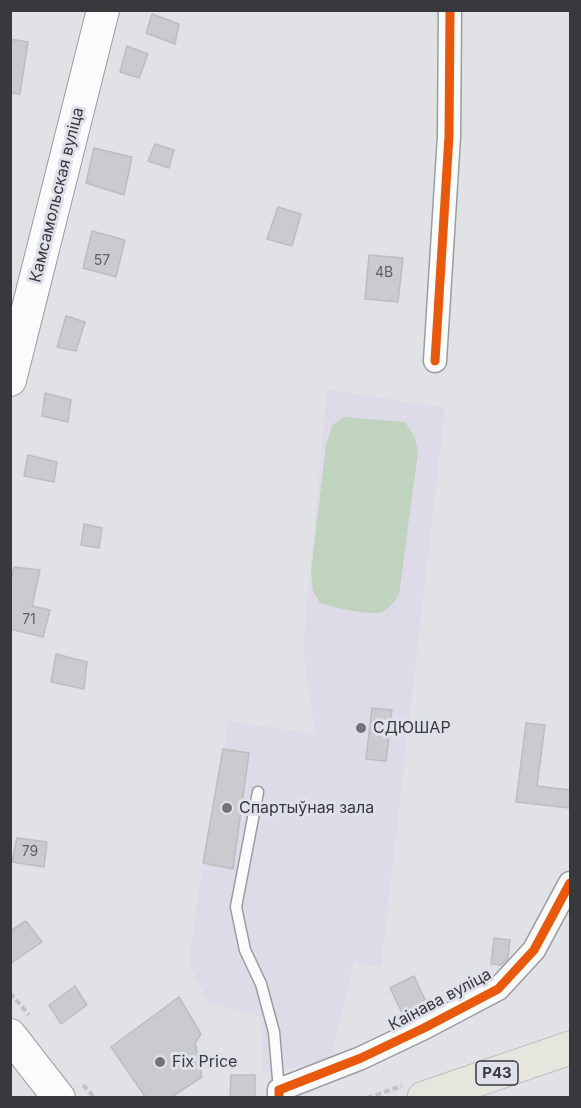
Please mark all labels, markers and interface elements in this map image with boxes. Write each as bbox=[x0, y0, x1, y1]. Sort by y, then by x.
street label: Камсамольская вуліца bbox=[26, 106, 88, 284]
house number: 57 bbox=[94, 253, 110, 269]
house number: 4В bbox=[375, 265, 393, 281]
house number: 71 bbox=[22, 612, 36, 628]
place label: СДЮШАР bbox=[373, 718, 451, 738]
marker: СДЮШАР bbox=[354, 721, 368, 735]
place label: Спартыўная зала bbox=[239, 798, 374, 818]
marker: Спартыўная зала bbox=[220, 801, 234, 815]
house number: 79 bbox=[22, 844, 38, 860]
street label: Каінава вуліца bbox=[385, 965, 495, 1035]
place label: Fix Price bbox=[172, 1052, 237, 1072]
marker: Fix Price bbox=[153, 1055, 167, 1069]
road number: Р43 bbox=[476, 1061, 518, 1085]

